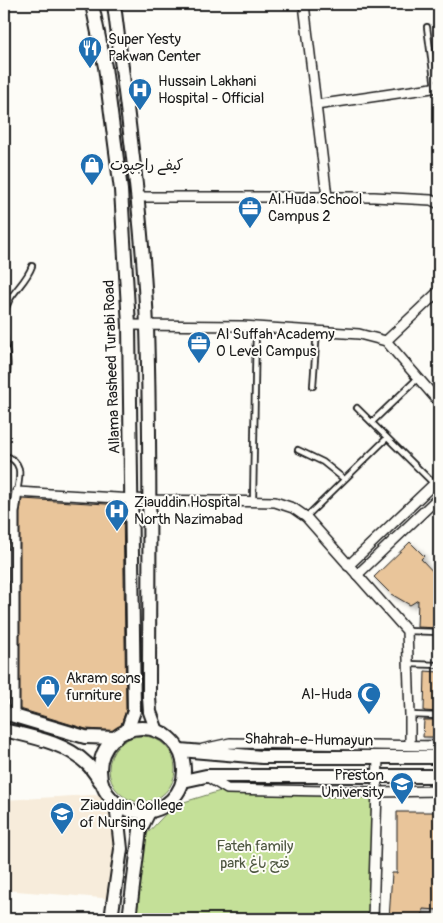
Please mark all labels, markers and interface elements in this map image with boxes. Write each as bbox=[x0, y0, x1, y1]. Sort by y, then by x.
place label: Super Yesty Pakwan Center bbox=[108, 30, 201, 66]
restaurant icon: Super Yesty Pakwan Center bbox=[77, 35, 103, 69]
place label: Hussain Lakhani Hospital - Official bbox=[158, 72, 264, 108]
hospital icon: Hussain Lakhani Hospital - Official bbox=[127, 77, 153, 111]
shop icon: کیفے راجپوت bbox=[79, 152, 105, 186]
place label: کیفے راجپوت bbox=[110, 156, 184, 175]
place label: Al Huda School Campus 2 bbox=[268, 190, 362, 226]
office icon: Al Huda School Campus 2 bbox=[237, 195, 263, 229]
street label: Allama Rasheed Turabi Road bbox=[99, 280, 125, 454]
place label: Al Suffah Academy O Level Campus bbox=[216, 325, 335, 361]
office icon: Al Suffah Academy O Level Campus bbox=[186, 330, 212, 364]
place label: Ziauddin Hospital North Nazimabad bbox=[134, 493, 243, 529]
hospital icon: Ziauddin Hospital North Nazimabad bbox=[104, 498, 130, 532]
place label: Akram sons furniture bbox=[66, 669, 141, 705]
shop icon: Akram sons furniture bbox=[35, 674, 61, 708]
mosque icon: Al-Huda bbox=[356, 681, 382, 715]
place label: Al-Huda bbox=[301, 685, 352, 704]
street label: Shahrah-e-Humayun bbox=[245, 729, 373, 751]
place label: Preston University bbox=[321, 766, 385, 802]
school or university icon: Preston University bbox=[389, 771, 415, 805]
place label: Ziauddin College of Nursing bbox=[80, 796, 183, 832]
school or university icon: Ziauddin College of Nursing bbox=[49, 801, 75, 835]
park label: Fateh family park فتح باغ bbox=[217, 837, 294, 873]

